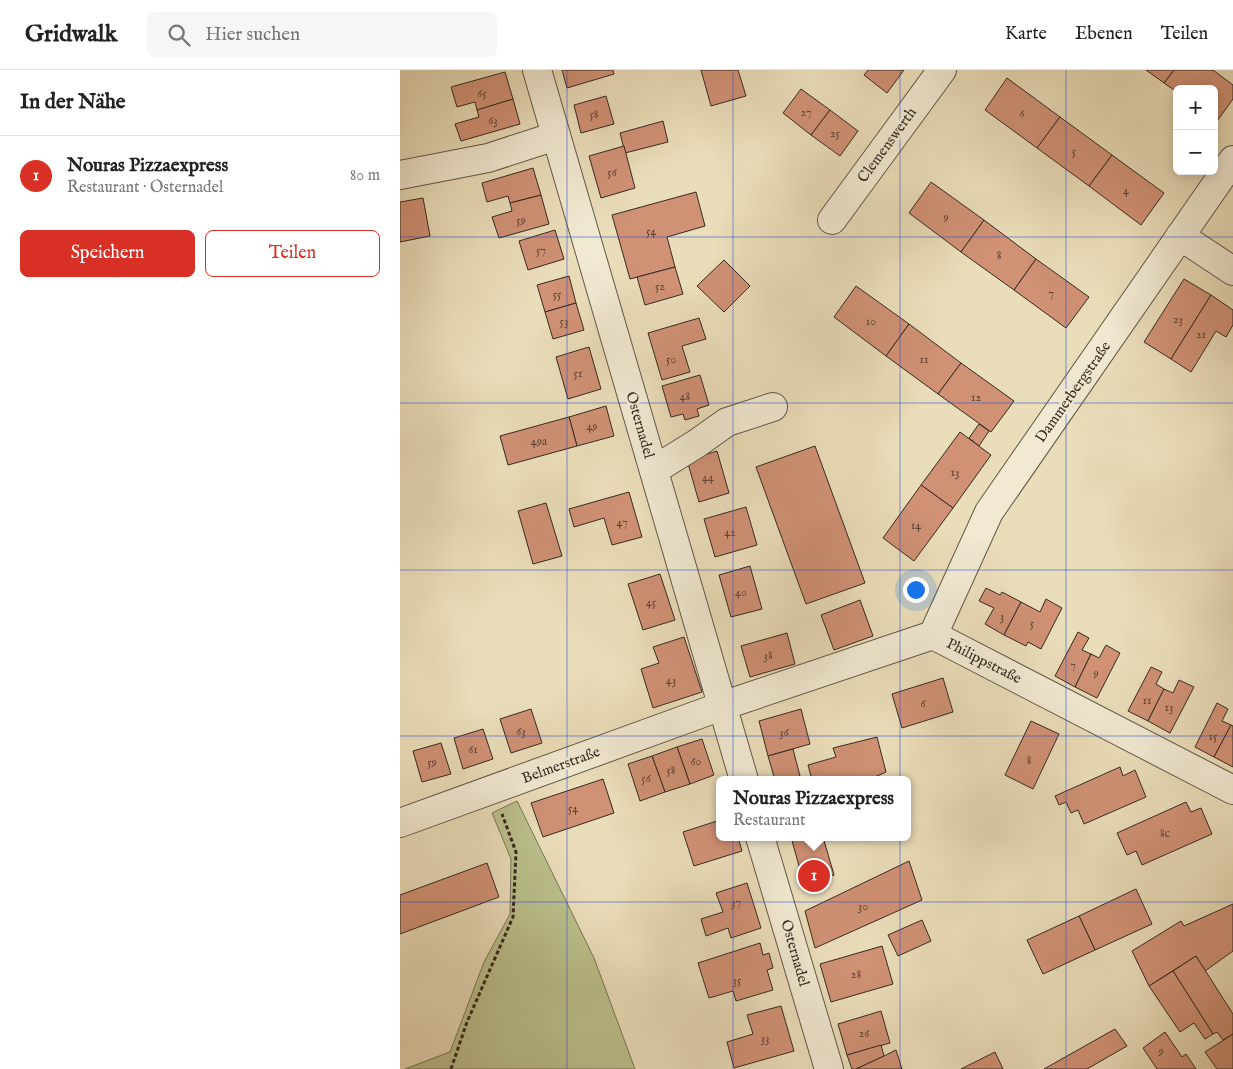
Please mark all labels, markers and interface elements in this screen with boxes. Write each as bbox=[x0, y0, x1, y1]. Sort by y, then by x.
search box bbox=[147, 12, 497, 57]
text: Gridwalk bbox=[25, 19, 117, 50]
icon: search bbox=[165, 21, 193, 49]
text: Hier suchen bbox=[205, 23, 300, 47]
text: Karte bbox=[1005, 23, 1047, 46]
text: Ebenen bbox=[1075, 23, 1133, 46]
text: Teilen bbox=[1161, 23, 1208, 46]
map controls bbox=[1173, 85, 1218, 175]
button: + bbox=[1173, 85, 1218, 130]
house number: 65 bbox=[477, 86, 487, 101]
text: In der Nähe bbox=[20, 89, 126, 116]
street label: Clemenswerth bbox=[853, 104, 921, 186]
house number: 27 bbox=[800, 105, 812, 120]
house number: 6 bbox=[1019, 106, 1025, 121]
house number: 58 bbox=[589, 107, 599, 122]
house number: 63 bbox=[488, 113, 498, 128]
house number: 25 bbox=[830, 126, 841, 141]
button: − bbox=[1173, 130, 1218, 175]
house number: 5 bbox=[1072, 144, 1077, 159]
text: Nouras Pizzaexpress bbox=[67, 154, 228, 178]
house number: 56 bbox=[607, 165, 618, 180]
text: 1 bbox=[33, 166, 39, 186]
text: 80 m bbox=[350, 166, 380, 186]
text: Restaurant · Osternadel bbox=[67, 178, 223, 198]
house number: 4 bbox=[1123, 183, 1129, 198]
house number: 9 bbox=[942, 210, 949, 225]
house number: 59 bbox=[516, 213, 526, 228]
house number: 54 bbox=[646, 224, 656, 239]
button: Speichern bbox=[20, 230, 195, 277]
button: Teilen bbox=[205, 230, 380, 277]
house number: 57 bbox=[536, 243, 546, 258]
house number: 8 bbox=[997, 248, 1002, 263]
house number: 52 bbox=[655, 279, 665, 294]
house number: 7 bbox=[1048, 286, 1054, 301]
house number: 55 bbox=[553, 287, 562, 302]
house number: 23 bbox=[1173, 312, 1183, 327]
house number: 53 bbox=[560, 314, 568, 329]
house number: 10 bbox=[866, 314, 876, 329]
house number: 21 bbox=[1196, 327, 1206, 342]
street label: Dammerbergstraße bbox=[1031, 337, 1115, 446]
house number: 50 bbox=[666, 352, 676, 367]
house number: 11 bbox=[920, 352, 928, 367]
house number: 51 bbox=[574, 366, 582, 381]
street label: Osternadel bbox=[621, 389, 659, 461]
house number: 48 bbox=[680, 389, 691, 404]
house number: 12 bbox=[971, 390, 981, 405]
house number: 49 bbox=[586, 419, 598, 434]
house number: 49a bbox=[531, 434, 548, 449]
house number: 13 bbox=[951, 465, 959, 480]
house number: 44 bbox=[702, 470, 714, 485]
house number: 47 bbox=[616, 515, 628, 530]
house number: 14 bbox=[911, 518, 921, 533]
house number: 42 bbox=[724, 525, 736, 540]
your location bbox=[903, 577, 929, 603]
house number: 40 bbox=[735, 585, 747, 600]
house number: 45 bbox=[646, 595, 657, 610]
house number: 3 bbox=[1000, 609, 1004, 624]
house number: 5 bbox=[1030, 616, 1035, 631]
street label: Philippstraße bbox=[943, 634, 1025, 688]
house number: 38 bbox=[763, 648, 773, 663]
house number: 7 bbox=[1070, 658, 1076, 673]
house number: 9 bbox=[1092, 666, 1099, 681]
house number: 43 bbox=[666, 673, 676, 688]
house number: 11 bbox=[1143, 693, 1151, 708]
house number: 6 bbox=[920, 696, 926, 711]
house number: 13 bbox=[1165, 700, 1173, 715]
house number: 63 bbox=[516, 724, 526, 739]
house number: 36 bbox=[779, 725, 790, 740]
house number: 15 bbox=[1209, 729, 1218, 744]
house number: 61 bbox=[468, 742, 478, 757]
street label: Belmerstraße bbox=[519, 742, 603, 788]
house number: 8 bbox=[1027, 753, 1032, 768]
house number: 60 bbox=[691, 754, 702, 769]
house number: 59 bbox=[427, 755, 437, 770]
house number: 58 bbox=[666, 763, 676, 778]
house number: 56 bbox=[641, 771, 652, 786]
popup bbox=[716, 776, 911, 841]
text: Nouras Pizzaexpress bbox=[733, 787, 894, 811]
house number: 54 bbox=[568, 801, 578, 816]
text: Restaurant bbox=[733, 811, 805, 831]
house number: 8c bbox=[1160, 826, 1170, 841]
pin: 1 bbox=[798, 857, 830, 895]
house number: 37 bbox=[731, 895, 741, 910]
house number: 30 bbox=[858, 899, 868, 914]
street label: Osternadel bbox=[776, 917, 814, 989]
house number: 28 bbox=[851, 967, 861, 982]
house number: 35 bbox=[733, 973, 742, 988]
house number: 26 bbox=[859, 1026, 870, 1041]
house number: 33 bbox=[761, 1031, 769, 1046]
house number: 9 bbox=[1157, 1044, 1164, 1059]

